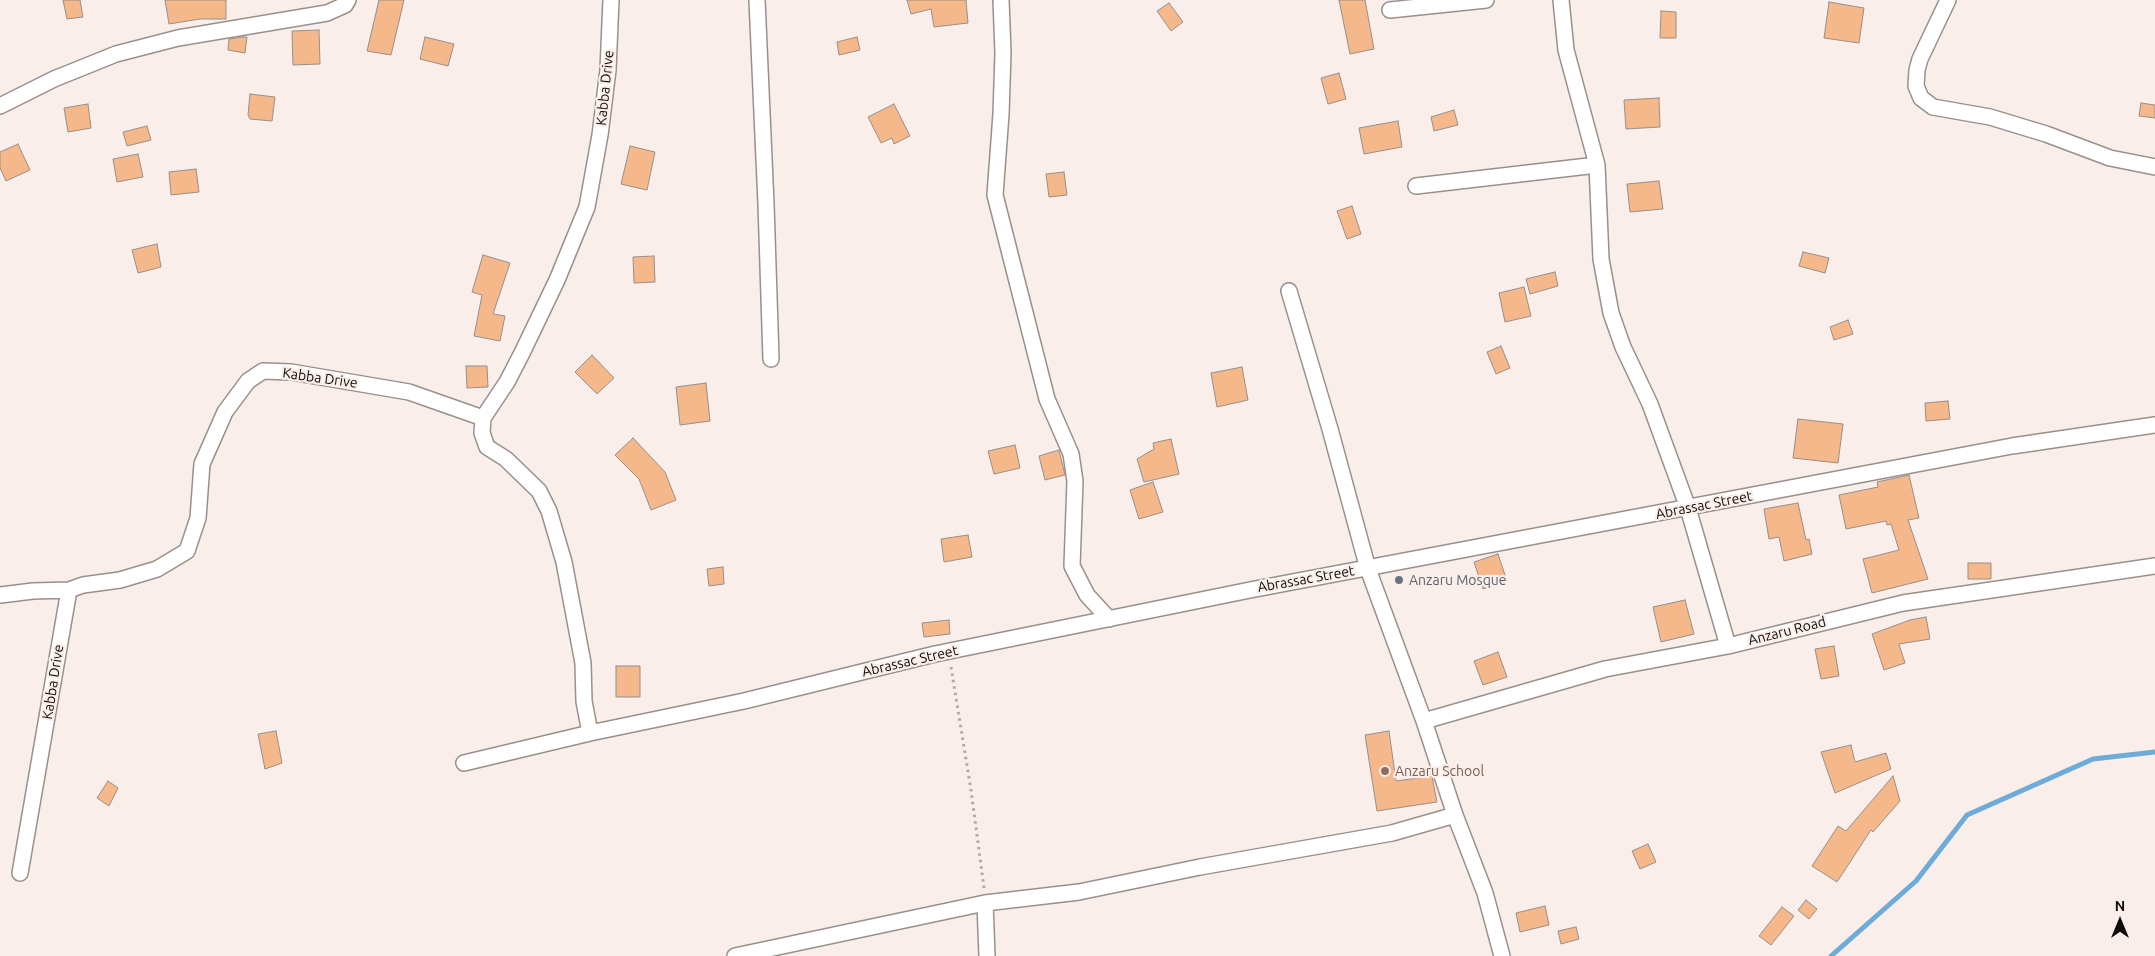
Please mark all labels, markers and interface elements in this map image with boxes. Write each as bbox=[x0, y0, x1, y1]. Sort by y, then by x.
street label: Kabba Drive bbox=[593, 50, 617, 126]
street label: Kabba Drive bbox=[281, 364, 359, 392]
street label: Abrassac Street bbox=[1654, 487, 1754, 523]
street label: Abrassac Street bbox=[1256, 562, 1356, 596]
place label: Anzaru Mosque bbox=[1409, 572, 1507, 588]
marker: Anzaru Mosque bbox=[1393, 574, 1405, 586]
street label: Anzaru Road bbox=[1746, 613, 1828, 649]
street label: Abrassac Street bbox=[860, 642, 960, 680]
street label: Kabba Drive bbox=[39, 643, 67, 721]
place label: Anzaru School bbox=[1395, 763, 1484, 779]
marker: Anzaru School bbox=[1379, 765, 1391, 777]
north arrow bbox=[2095, 896, 2145, 946]
text: N bbox=[2115, 898, 2125, 914]

